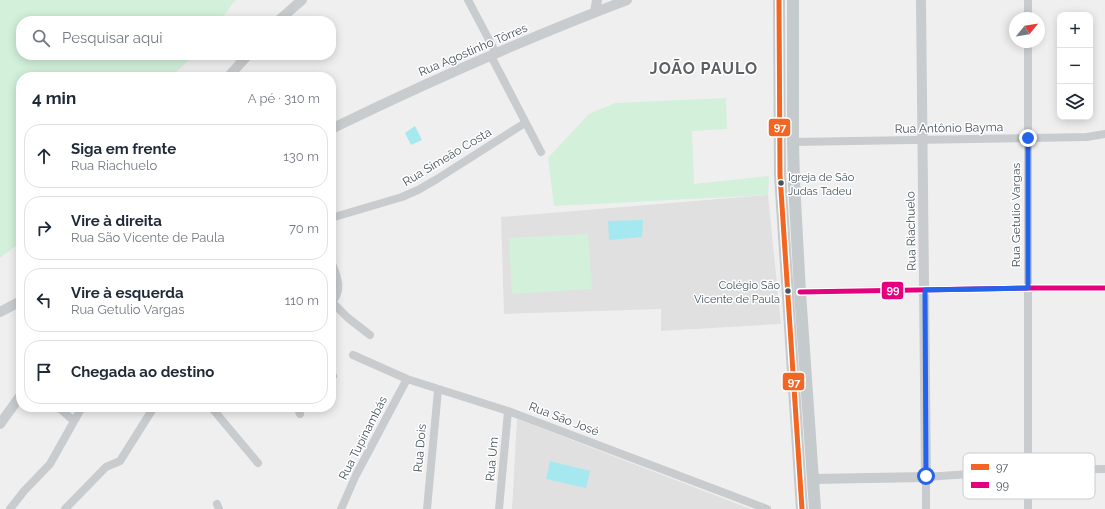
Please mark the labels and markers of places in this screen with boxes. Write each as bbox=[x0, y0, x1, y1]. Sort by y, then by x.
place label: Igreja de São Judas Tadeu bbox=[788, 171, 855, 198]
marker: Igreja de São Judas Tadeu bbox=[776, 178, 786, 188]
place label: Colégio São Vicente de Paula bbox=[694, 279, 780, 306]
marker: Colégio São Vicente de Paula bbox=[783, 286, 793, 296]

